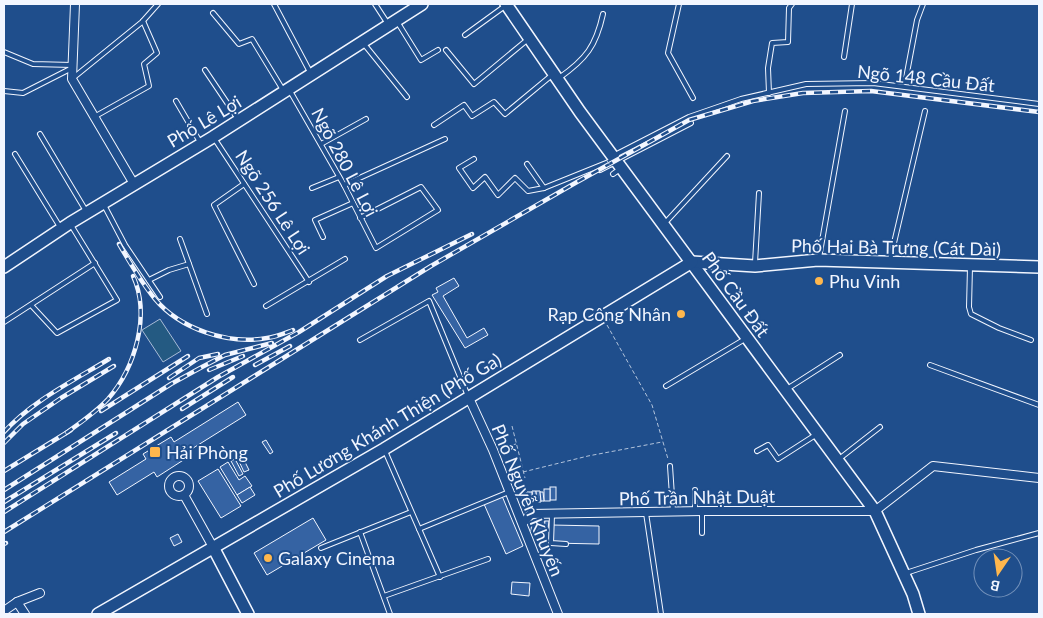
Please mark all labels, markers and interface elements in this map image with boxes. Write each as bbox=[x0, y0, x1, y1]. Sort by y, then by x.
street label: Ngõ 148 Cầu Đất bbox=[856, 60, 996, 96]
street label: Phố Lê Lợi bbox=[163, 90, 245, 152]
street label: Ngõ 280 Lê Lợi bbox=[307, 104, 383, 220]
street label: Ngõ 256 Lê Lợi bbox=[231, 146, 315, 258]
street label: Phố Hai Bà Trưng (Cát Dài) bbox=[791, 234, 1001, 260]
street label: Phố Cầu Đất bbox=[698, 247, 775, 341]
place label: Phu Vinh bbox=[829, 270, 900, 292]
marker: Phu Vinh bbox=[813, 275, 825, 287]
place label: Rạp Công Nhân bbox=[548, 303, 671, 325]
marker: Rạp Công Nhân bbox=[675, 308, 687, 320]
street label: Phố Lương Khánh Thiện (Phố Ga) bbox=[269, 348, 505, 502]
street label: Phố Nguyễn Khuyến bbox=[487, 421, 569, 579]
place label: Hải Phòng bbox=[166, 441, 248, 463]
marker: Hải Phòng bbox=[148, 445, 162, 459]
street label: Phố Trần Nhật Duật bbox=[619, 485, 776, 509]
place label: Galaxy Cinema bbox=[278, 547, 395, 569]
north arrow bbox=[973, 548, 1023, 598]
marker: Galaxy Cinema bbox=[262, 552, 274, 564]
text: B bbox=[989, 577, 1001, 595]

